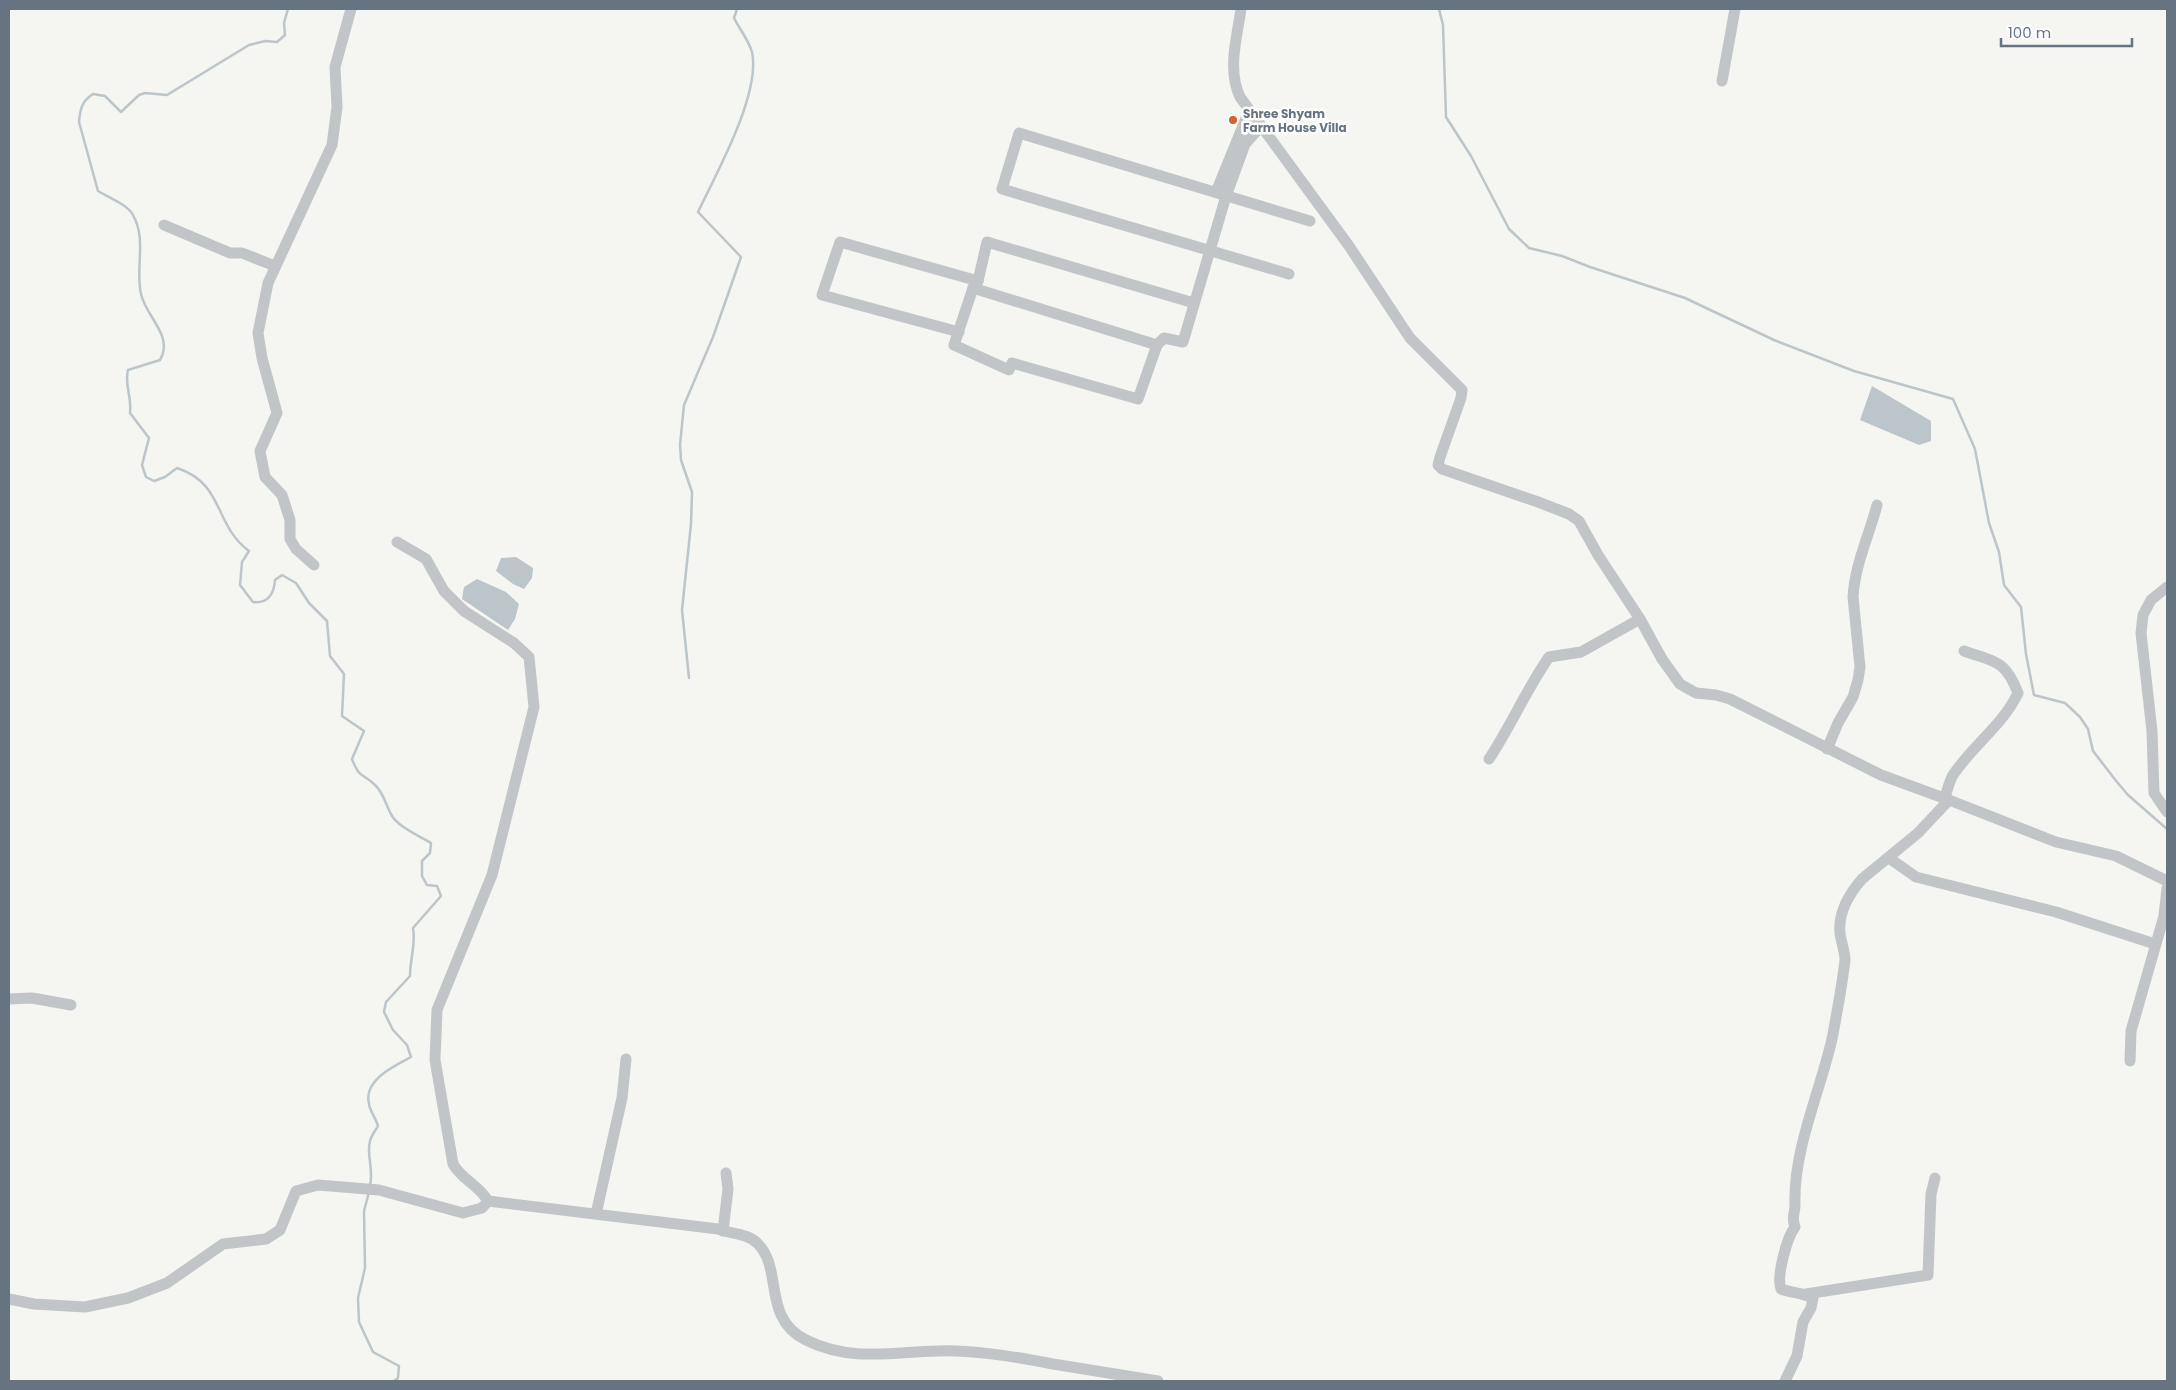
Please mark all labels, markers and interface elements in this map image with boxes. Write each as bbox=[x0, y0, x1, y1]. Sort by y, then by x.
scale bar bbox=[2001, 15, 2132, 47]
text: 100 m bbox=[2008, 22, 2051, 43]
place label: Shree Shyam Farm House Villa bbox=[1243, 105, 1347, 136]
marker: Shree Shyam Farm House Villa bbox=[1227, 114, 1239, 126]

